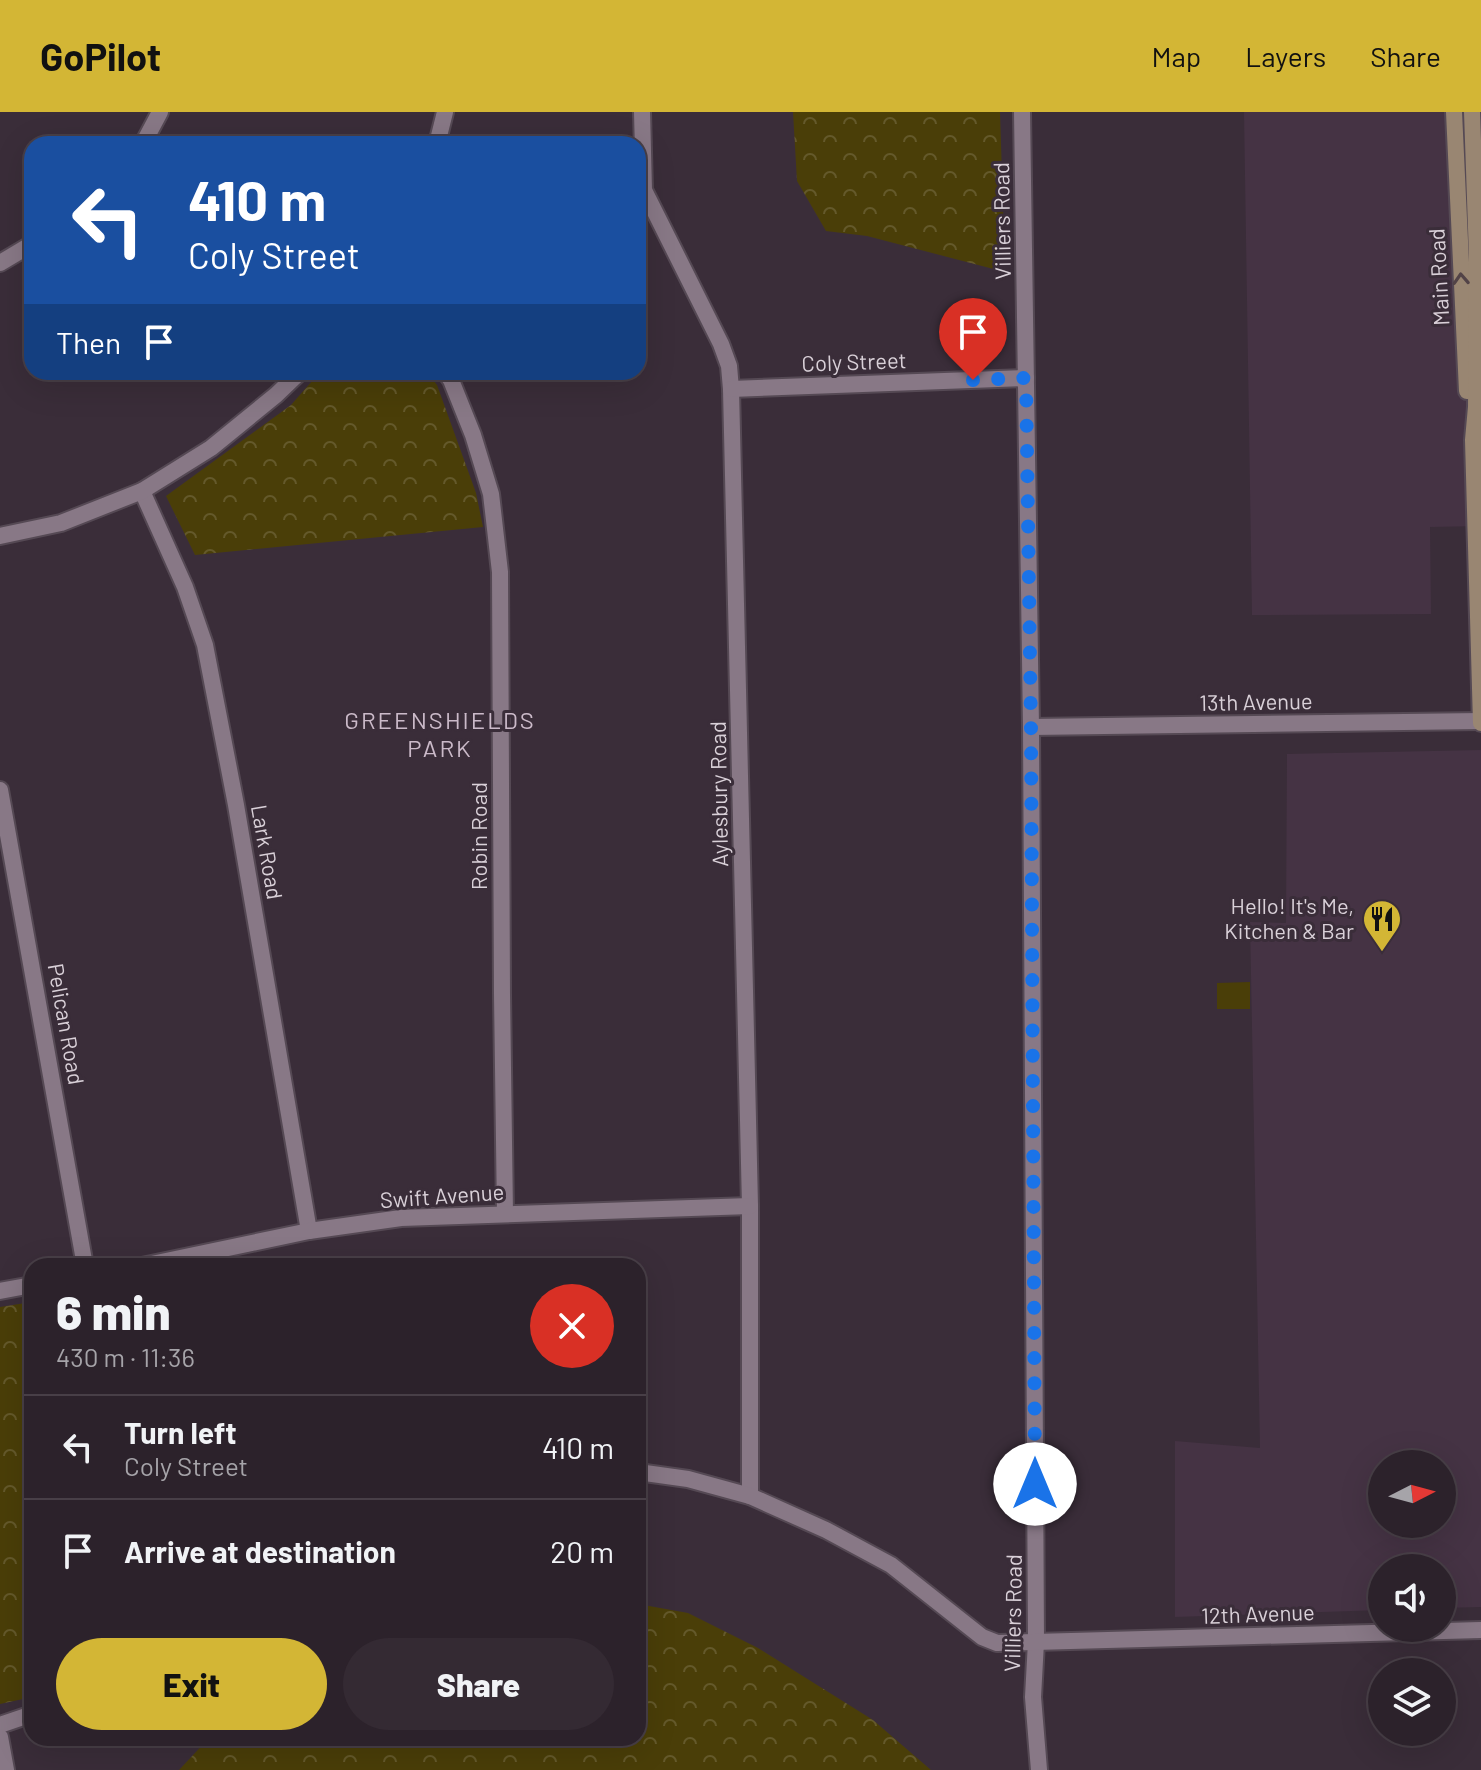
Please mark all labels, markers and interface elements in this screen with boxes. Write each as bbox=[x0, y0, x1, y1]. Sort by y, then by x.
text: GoPilot bbox=[40, 33, 161, 79]
text: Map bbox=[1151, 39, 1201, 73]
text: Layers bbox=[1245, 39, 1326, 73]
text: Share bbox=[1370, 39, 1441, 73]
street label: Villiers Road bbox=[987, 162, 1015, 280]
text: 410 m bbox=[188, 165, 326, 232]
icon: left bbox=[56, 168, 160, 272]
street label: Main Road bbox=[1422, 228, 1454, 326]
text: Coly Street bbox=[188, 233, 360, 276]
one-way arrow bbox=[1453, 272, 1470, 285]
pin bbox=[939, 298, 1007, 380]
icon: arrive bbox=[951, 310, 995, 354]
icon: arrive bbox=[137, 320, 181, 364]
text: Then bbox=[56, 324, 121, 360]
street label: Coly Street bbox=[801, 346, 907, 376]
street label: 13th Avenue bbox=[1199, 687, 1313, 715]
district label: GREENSHIELDS PARK bbox=[344, 705, 536, 762]
street label: Aylesbury Road bbox=[704, 721, 732, 867]
street label: Robin Road bbox=[465, 782, 491, 890]
street label: Lark Road bbox=[247, 802, 289, 901]
place label: Hello! It's Me, Kitchen & Bar bbox=[1224, 892, 1354, 943]
restaurant icon: Hello! It's Me, Kitchen & Bar bbox=[1361, 898, 1403, 953]
street label: Pelican Road bbox=[44, 961, 90, 1086]
street label: Swift Avenue bbox=[379, 1178, 505, 1212]
text: 6 min bbox=[56, 1282, 171, 1340]
button: close bbox=[530, 1284, 614, 1368]
text: 430 m · 11:36 bbox=[56, 1341, 195, 1372]
text: Turn left bbox=[124, 1414, 237, 1450]
icon: left bbox=[56, 1425, 100, 1469]
text: 410 m bbox=[542, 1429, 614, 1465]
position arrow bbox=[993, 1442, 1077, 1526]
text: Coly Street bbox=[124, 1450, 248, 1481]
north arrow bbox=[1368, 1450, 1456, 1538]
map controls bbox=[1368, 1450, 1456, 1746]
icon: arrive bbox=[56, 1529, 100, 1573]
text: Arrive at destination bbox=[124, 1533, 396, 1569]
text: 20 m bbox=[550, 1533, 614, 1569]
street label: Villiers Road bbox=[998, 1554, 1026, 1672]
button: sound bbox=[1368, 1554, 1456, 1642]
street label: 12th Avenue bbox=[1201, 1598, 1315, 1628]
button: Exit bbox=[56, 1638, 327, 1730]
button: Share bbox=[343, 1638, 614, 1730]
button: layers bbox=[1368, 1658, 1456, 1746]

